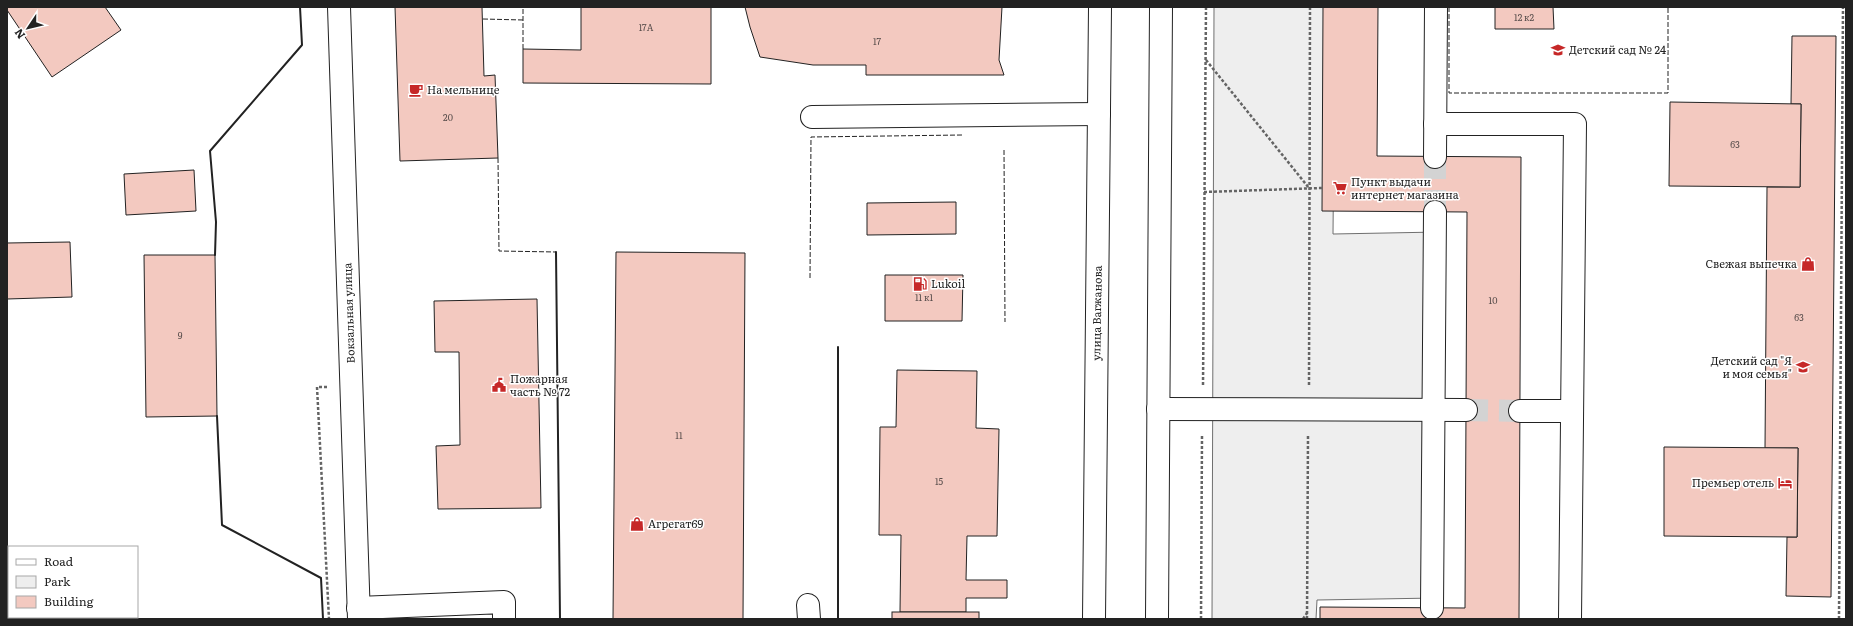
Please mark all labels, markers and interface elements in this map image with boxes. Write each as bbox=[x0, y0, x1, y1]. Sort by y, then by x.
north arrow bbox=[8, 8, 48, 48]
house number: 12 к2 bbox=[1514, 10, 1534, 24]
house number: 17А bbox=[639, 20, 654, 34]
text: N bbox=[10, 26, 28, 43]
house number: 17 bbox=[873, 34, 881, 48]
place label: Детский сад № 24 bbox=[1569, 41, 1666, 57]
school or university icon: Детский сад № 24 bbox=[1550, 42, 1566, 58]
place label: На мельнице bbox=[427, 81, 500, 97]
cafe icon: На мельнице bbox=[408, 82, 424, 98]
house number: 20 bbox=[443, 110, 453, 124]
house number: 63 bbox=[1730, 137, 1740, 151]
place label: Пункт выдачи интернет магазина bbox=[1351, 173, 1459, 202]
supermarket icon: Пункт выдачи интернет магазина bbox=[1332, 180, 1348, 196]
place label: Свежая выпечка bbox=[1705, 255, 1797, 271]
shop icon: Свежая выпечка bbox=[1800, 256, 1816, 272]
street label: Вокзальная улица bbox=[338, 262, 358, 364]
street label: улица Вагжанова bbox=[1087, 265, 1105, 361]
place label: Lukoil bbox=[931, 275, 965, 291]
fuel station icon: Lukoil bbox=[912, 276, 928, 292]
house number: 11 к1 bbox=[915, 290, 933, 304]
house number: 10 bbox=[1489, 293, 1497, 307]
house number: 63 bbox=[1794, 310, 1804, 324]
house number: 9 bbox=[178, 328, 183, 342]
place label: Детский сад "Я и моя семья" bbox=[1711, 352, 1792, 381]
school or university icon: Детский сад "Я и моя семья" bbox=[1795, 359, 1811, 375]
place label: Пожарная часть № 72 bbox=[510, 370, 571, 399]
public building icon: Пожарная часть № 72 bbox=[491, 377, 507, 393]
house number: 11 bbox=[675, 428, 683, 442]
house number: 15 bbox=[935, 474, 944, 488]
place label: Премьер отель bbox=[1692, 474, 1774, 490]
hotel icon: Премьер отель bbox=[1777, 475, 1793, 491]
place label: Агрегат69 bbox=[648, 515, 703, 531]
shop icon: Агрегат69 bbox=[629, 516, 645, 532]
legend bbox=[8, 546, 138, 618]
text: Road bbox=[44, 552, 74, 570]
text: Park bbox=[44, 572, 71, 590]
text: Building bbox=[44, 592, 94, 610]

